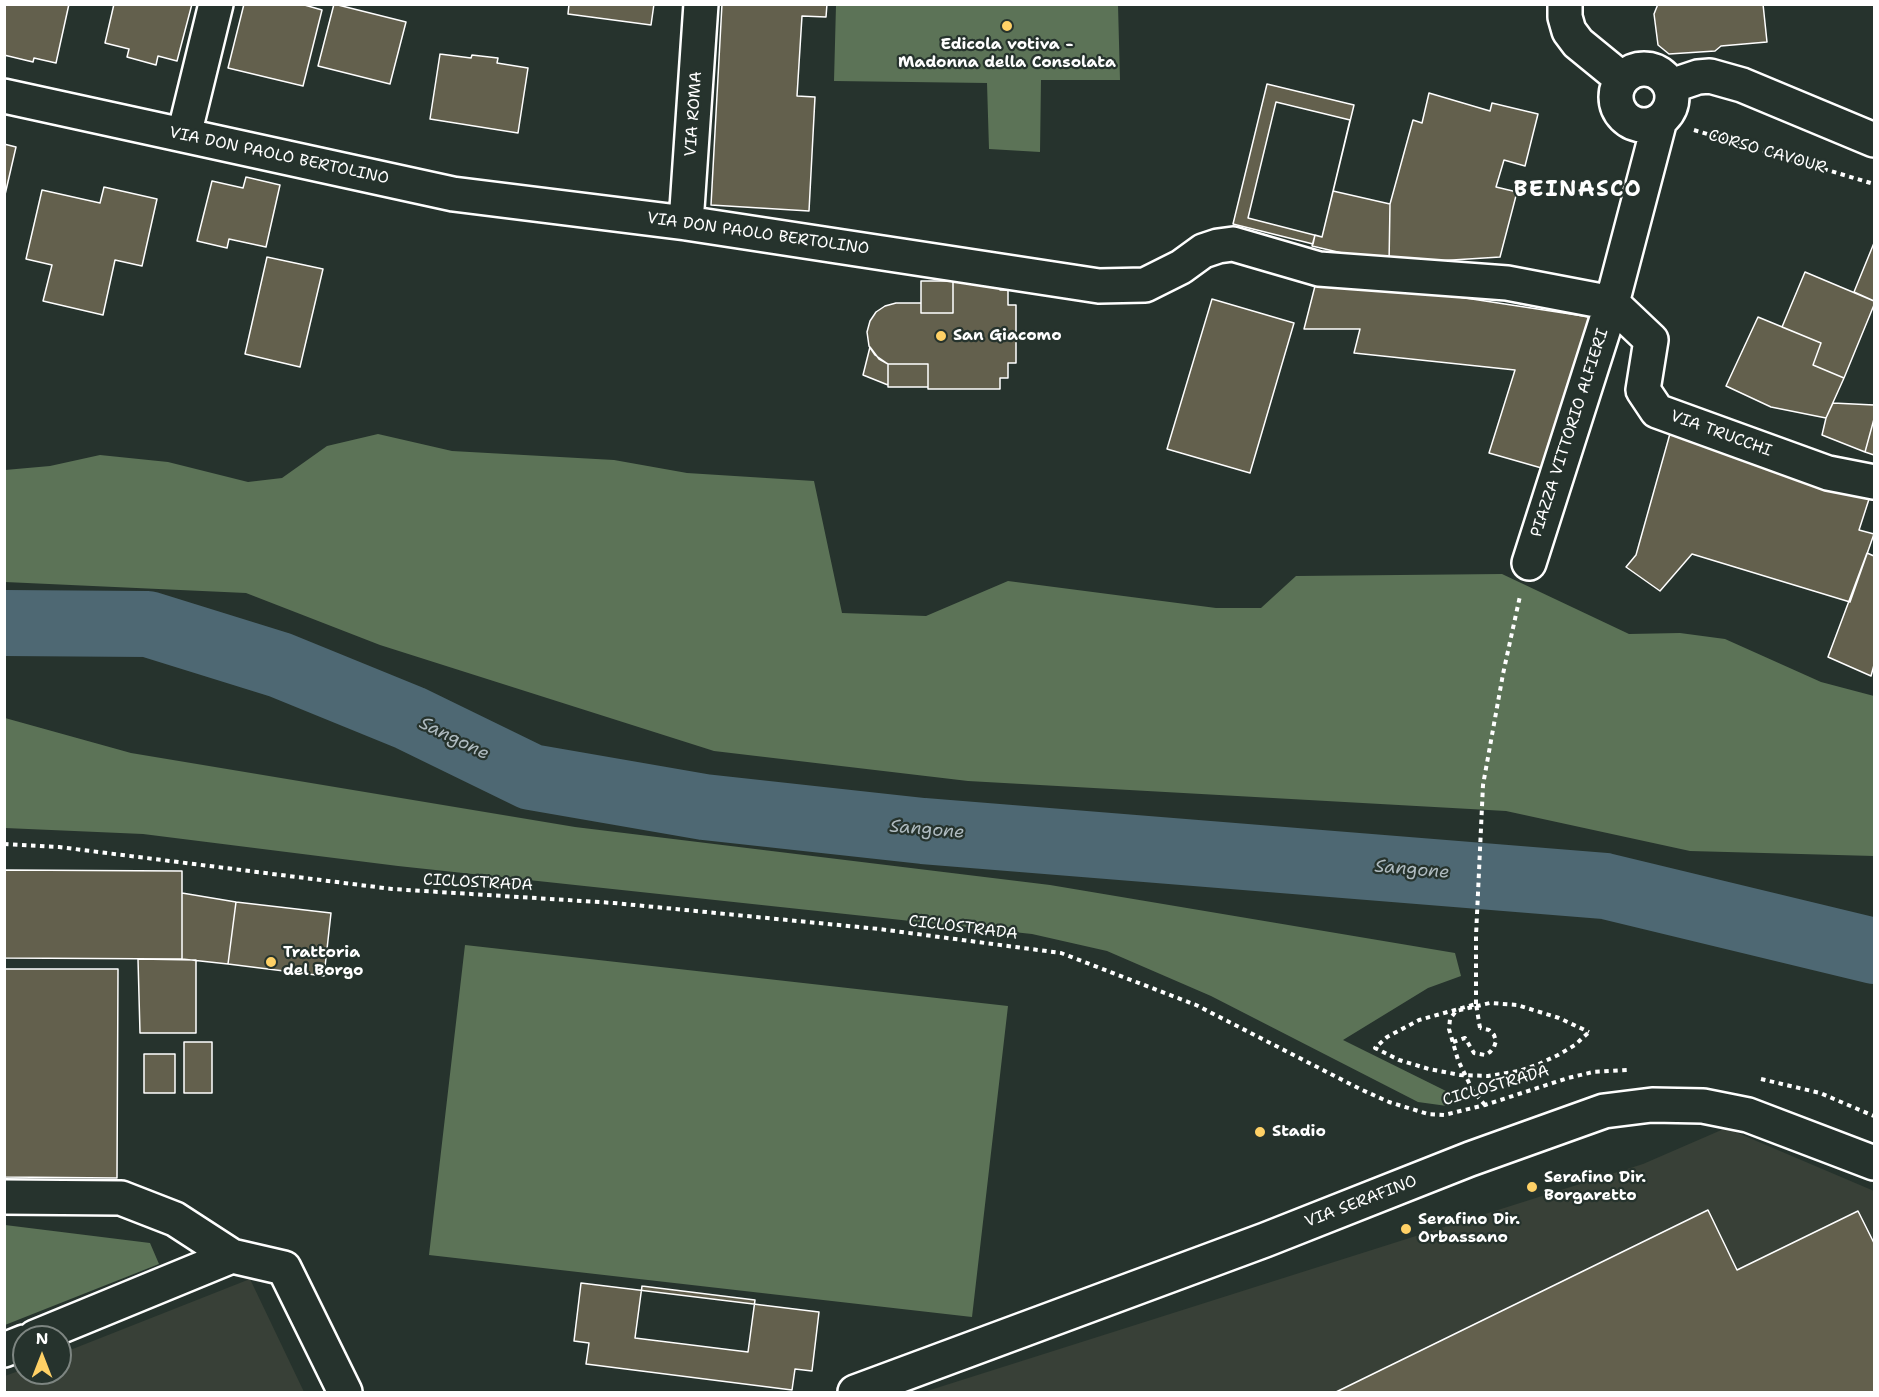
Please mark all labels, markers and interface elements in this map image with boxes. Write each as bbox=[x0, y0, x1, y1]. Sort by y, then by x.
marker: Edicola votiva - Madonna della Consolata bbox=[1000, 19, 1014, 33]
place label: Edicola votiva - Madonna della Consolata bbox=[898, 35, 1116, 73]
street label: VIA ROMA bbox=[681, 71, 707, 157]
street label: VIA DON PAOLO BERTOLINO bbox=[167, 123, 391, 189]
street label: CORSO CAVOUR bbox=[1706, 126, 1828, 178]
district label: BEINASCO bbox=[1514, 177, 1642, 203]
street label: VIA DON PAOLO BERTOLINO bbox=[646, 209, 870, 259]
place label: San Giacomo bbox=[953, 326, 1062, 346]
street label: PIAZZA VITTORIO ALFIERI bbox=[1527, 326, 1613, 540]
marker: San Giacomo bbox=[934, 329, 948, 343]
street label: VIA TRUCCHI bbox=[1668, 407, 1774, 461]
water label: Sangone bbox=[416, 713, 492, 765]
water label: Sangone bbox=[889, 816, 965, 844]
water label: Sangone bbox=[1374, 856, 1450, 884]
street label: CICLOSTRADA bbox=[423, 871, 533, 895]
street label: CICLOSTRADA bbox=[907, 912, 1019, 944]
place label: Trattoria del Borgo bbox=[283, 943, 363, 981]
marker: Trattoria del Borgo bbox=[264, 955, 278, 969]
street label: CICLOSTRADA bbox=[1440, 1062, 1552, 1110]
place label: Stadio bbox=[1272, 1122, 1326, 1142]
marker: Stadio bbox=[1253, 1125, 1267, 1139]
place label: Serafino Dir. Borgaretto bbox=[1544, 1168, 1646, 1206]
street label: VIA SERAFINO bbox=[1302, 1172, 1420, 1232]
marker: Serafino Dir. Borgaretto bbox=[1525, 1180, 1539, 1194]
place label: Serafino Dir. Orbassano bbox=[1418, 1210, 1520, 1248]
marker: Serafino Dir. Orbassano bbox=[1399, 1222, 1413, 1236]
north arrow bbox=[12, 1325, 72, 1385]
text: N bbox=[36, 1328, 48, 1349]

